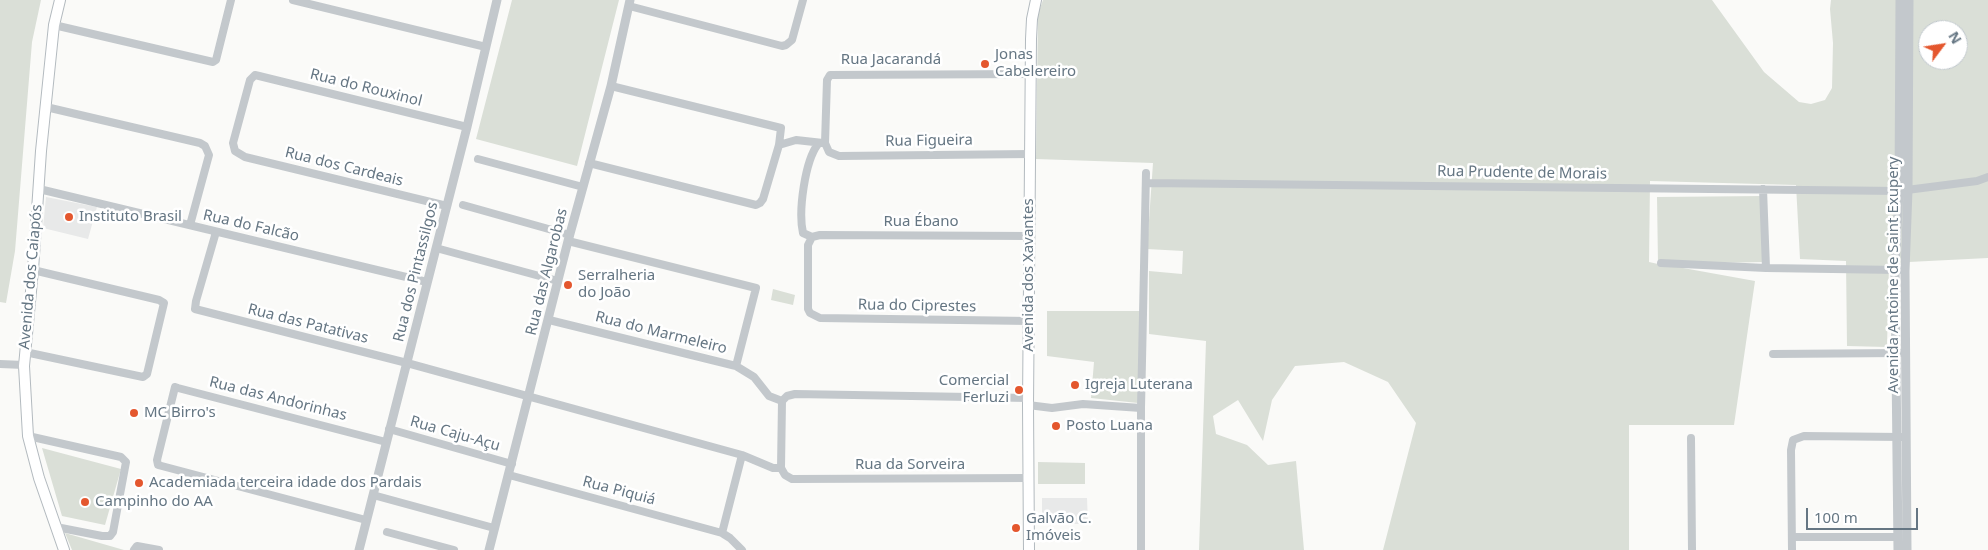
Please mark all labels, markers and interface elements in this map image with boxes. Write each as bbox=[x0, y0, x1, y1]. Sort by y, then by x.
north arrow bbox=[1918, 20, 1968, 70]
text: N bbox=[1944, 28, 1967, 47]
place label: Jonas Cabelereiro bbox=[995, 46, 1076, 81]
street label: Rua Jacarandá bbox=[841, 51, 941, 69]
marker: Jonas Cabelereiro bbox=[979, 58, 991, 70]
street label: Rua do Rouxinol bbox=[308, 65, 424, 111]
street label: Rua Figueira bbox=[885, 131, 973, 151]
street label: Rua dos Cardeais bbox=[283, 144, 405, 190]
street label: Avenida Antoine de Saint Exupery bbox=[1885, 157, 1903, 393]
street label: Rua Prudente de Morais bbox=[1437, 163, 1607, 183]
street label: Avenida dos Xavantes bbox=[1020, 198, 1038, 352]
street label: Rua dos Pintassilgos bbox=[390, 200, 442, 344]
street label: Avenida dos Caiapós bbox=[16, 204, 46, 350]
street label: Rua do Falcão bbox=[201, 206, 301, 246]
street label: Rua das Algarobas bbox=[522, 206, 572, 338]
place label: Instituto Brasil bbox=[79, 208, 182, 226]
marker: Instituto Brasil bbox=[63, 211, 75, 223]
street label: Rua Ébano bbox=[883, 213, 959, 231]
place label: Serralheria do João bbox=[578, 267, 655, 302]
marker: Serralheria do João bbox=[562, 279, 574, 291]
street label: Rua do Ciprestes bbox=[858, 296, 976, 316]
street label: Rua das Patativas bbox=[246, 300, 370, 348]
street label: Rua do Marmeleiro bbox=[593, 308, 729, 358]
place label: Comercial Ferluzi bbox=[939, 372, 1009, 407]
street label: Rua das Andorinhas bbox=[207, 373, 349, 425]
place label: Igreja Luterana bbox=[1085, 376, 1193, 394]
marker: Igreja Luterana bbox=[1069, 379, 1081, 391]
marker: Comercial Ferluzi bbox=[1013, 384, 1025, 396]
place label: MC Birro's bbox=[144, 404, 216, 422]
marker: MC Birro's bbox=[128, 407, 140, 419]
street label: Rua Caju-Açu bbox=[408, 413, 502, 455]
place label: Posto Luana bbox=[1066, 417, 1153, 435]
marker: Posto Luana bbox=[1050, 420, 1062, 432]
street label: Rua da Sorveira bbox=[855, 456, 965, 474]
street label: Rua Piquiá bbox=[581, 473, 657, 509]
place label: Academiada terceira idade dos Pardais bbox=[149, 474, 422, 492]
marker: Academiada terceira idade dos Pardais bbox=[133, 477, 145, 489]
place label: Campinho do AA bbox=[95, 493, 213, 511]
marker: Campinho do AA bbox=[79, 496, 91, 508]
scale bar bbox=[1808, 498, 1920, 530]
text: 100 m bbox=[1814, 507, 1858, 527]
place label: Galvão C. Imóveis bbox=[1026, 510, 1092, 545]
marker: Galvão C. Imóveis bbox=[1010, 522, 1022, 534]

